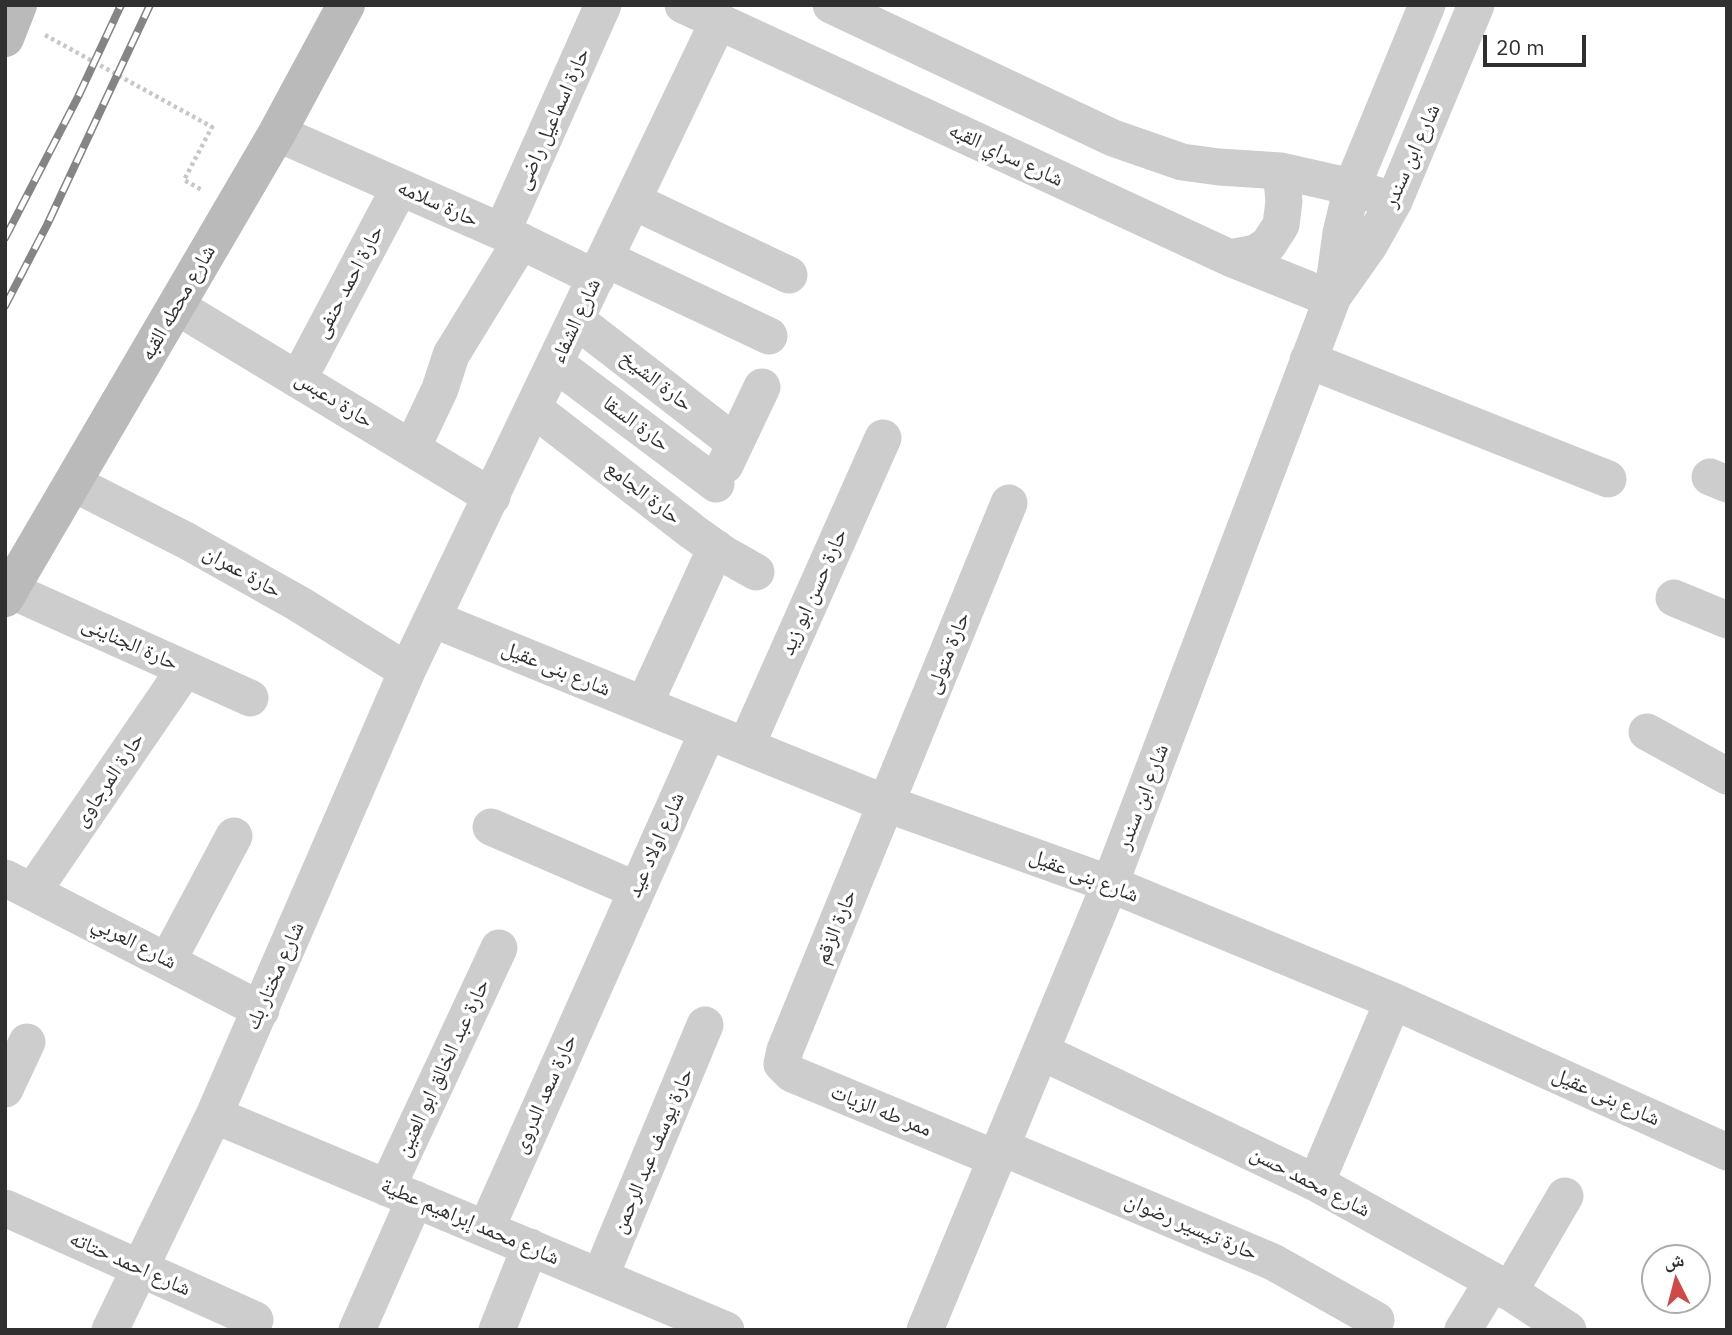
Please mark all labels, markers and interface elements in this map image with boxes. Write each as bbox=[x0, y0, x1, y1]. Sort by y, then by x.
scale bar bbox=[1487, 21, 1590, 65]
text: 20 m bbox=[1496, 33, 1545, 61]
street label: حارة اسماعيل راضى bbox=[510, 44, 596, 194]
street label: شارع ابن سندر bbox=[1378, 100, 1446, 212]
street label: شارع سراي القبه bbox=[945, 118, 1067, 192]
street label: حارة سلامه bbox=[394, 175, 482, 233]
street label: حارة احمد حنفى bbox=[309, 221, 389, 343]
street label: شارع محطه القبه bbox=[135, 241, 221, 365]
street label: شارع الشفاء bbox=[545, 274, 607, 368]
street label: حارة الشيخ bbox=[615, 345, 697, 417]
street label: حارة دعبس bbox=[290, 366, 378, 434]
street label: حارة السقا bbox=[598, 391, 674, 457]
street label: حارة الجامع bbox=[600, 456, 686, 530]
street label: حارة حسن ابو زيد bbox=[775, 525, 853, 659]
street label: حارة عمران bbox=[199, 540, 285, 604]
street label: حارة متولى bbox=[920, 608, 976, 698]
street label: حارة الجناينى bbox=[78, 612, 182, 676]
street label: شارع بنى عقيل bbox=[498, 636, 614, 702]
street label: حارة المرجاوى bbox=[68, 728, 150, 832]
street label: شارع ابن سندر bbox=[1111, 741, 1175, 853]
street label: شارع اولاد عيد bbox=[622, 789, 690, 901]
street label: شارع بنى عقيل bbox=[1026, 844, 1142, 908]
street label: حارة الزقم bbox=[810, 886, 862, 968]
street label: شارع العربي bbox=[87, 911, 181, 975]
street label: شارع مختار بك bbox=[240, 918, 310, 1034]
street label: حارة عبد الخالق ابو العنين bbox=[391, 975, 495, 1161]
street label: حارة سعد الدروى bbox=[507, 1030, 583, 1158]
street label: شارع بنى عقيل bbox=[1548, 1062, 1664, 1132]
street label: حارة يوسف عبد الرحمن bbox=[607, 1065, 699, 1237]
street label: ممر طه الزيات bbox=[827, 1079, 935, 1143]
street label: شارع محمد حسن bbox=[1246, 1141, 1374, 1223]
street label: شارع محمد إبراهيم عطية bbox=[377, 1173, 563, 1271]
street label: حارة تيسير رضوان bbox=[1121, 1188, 1261, 1266]
street label: شارع احمد حتاته bbox=[66, 1226, 194, 1302]
north arrow bbox=[1641, 1244, 1711, 1314]
text: ش bbox=[1663, 1247, 1685, 1273]

